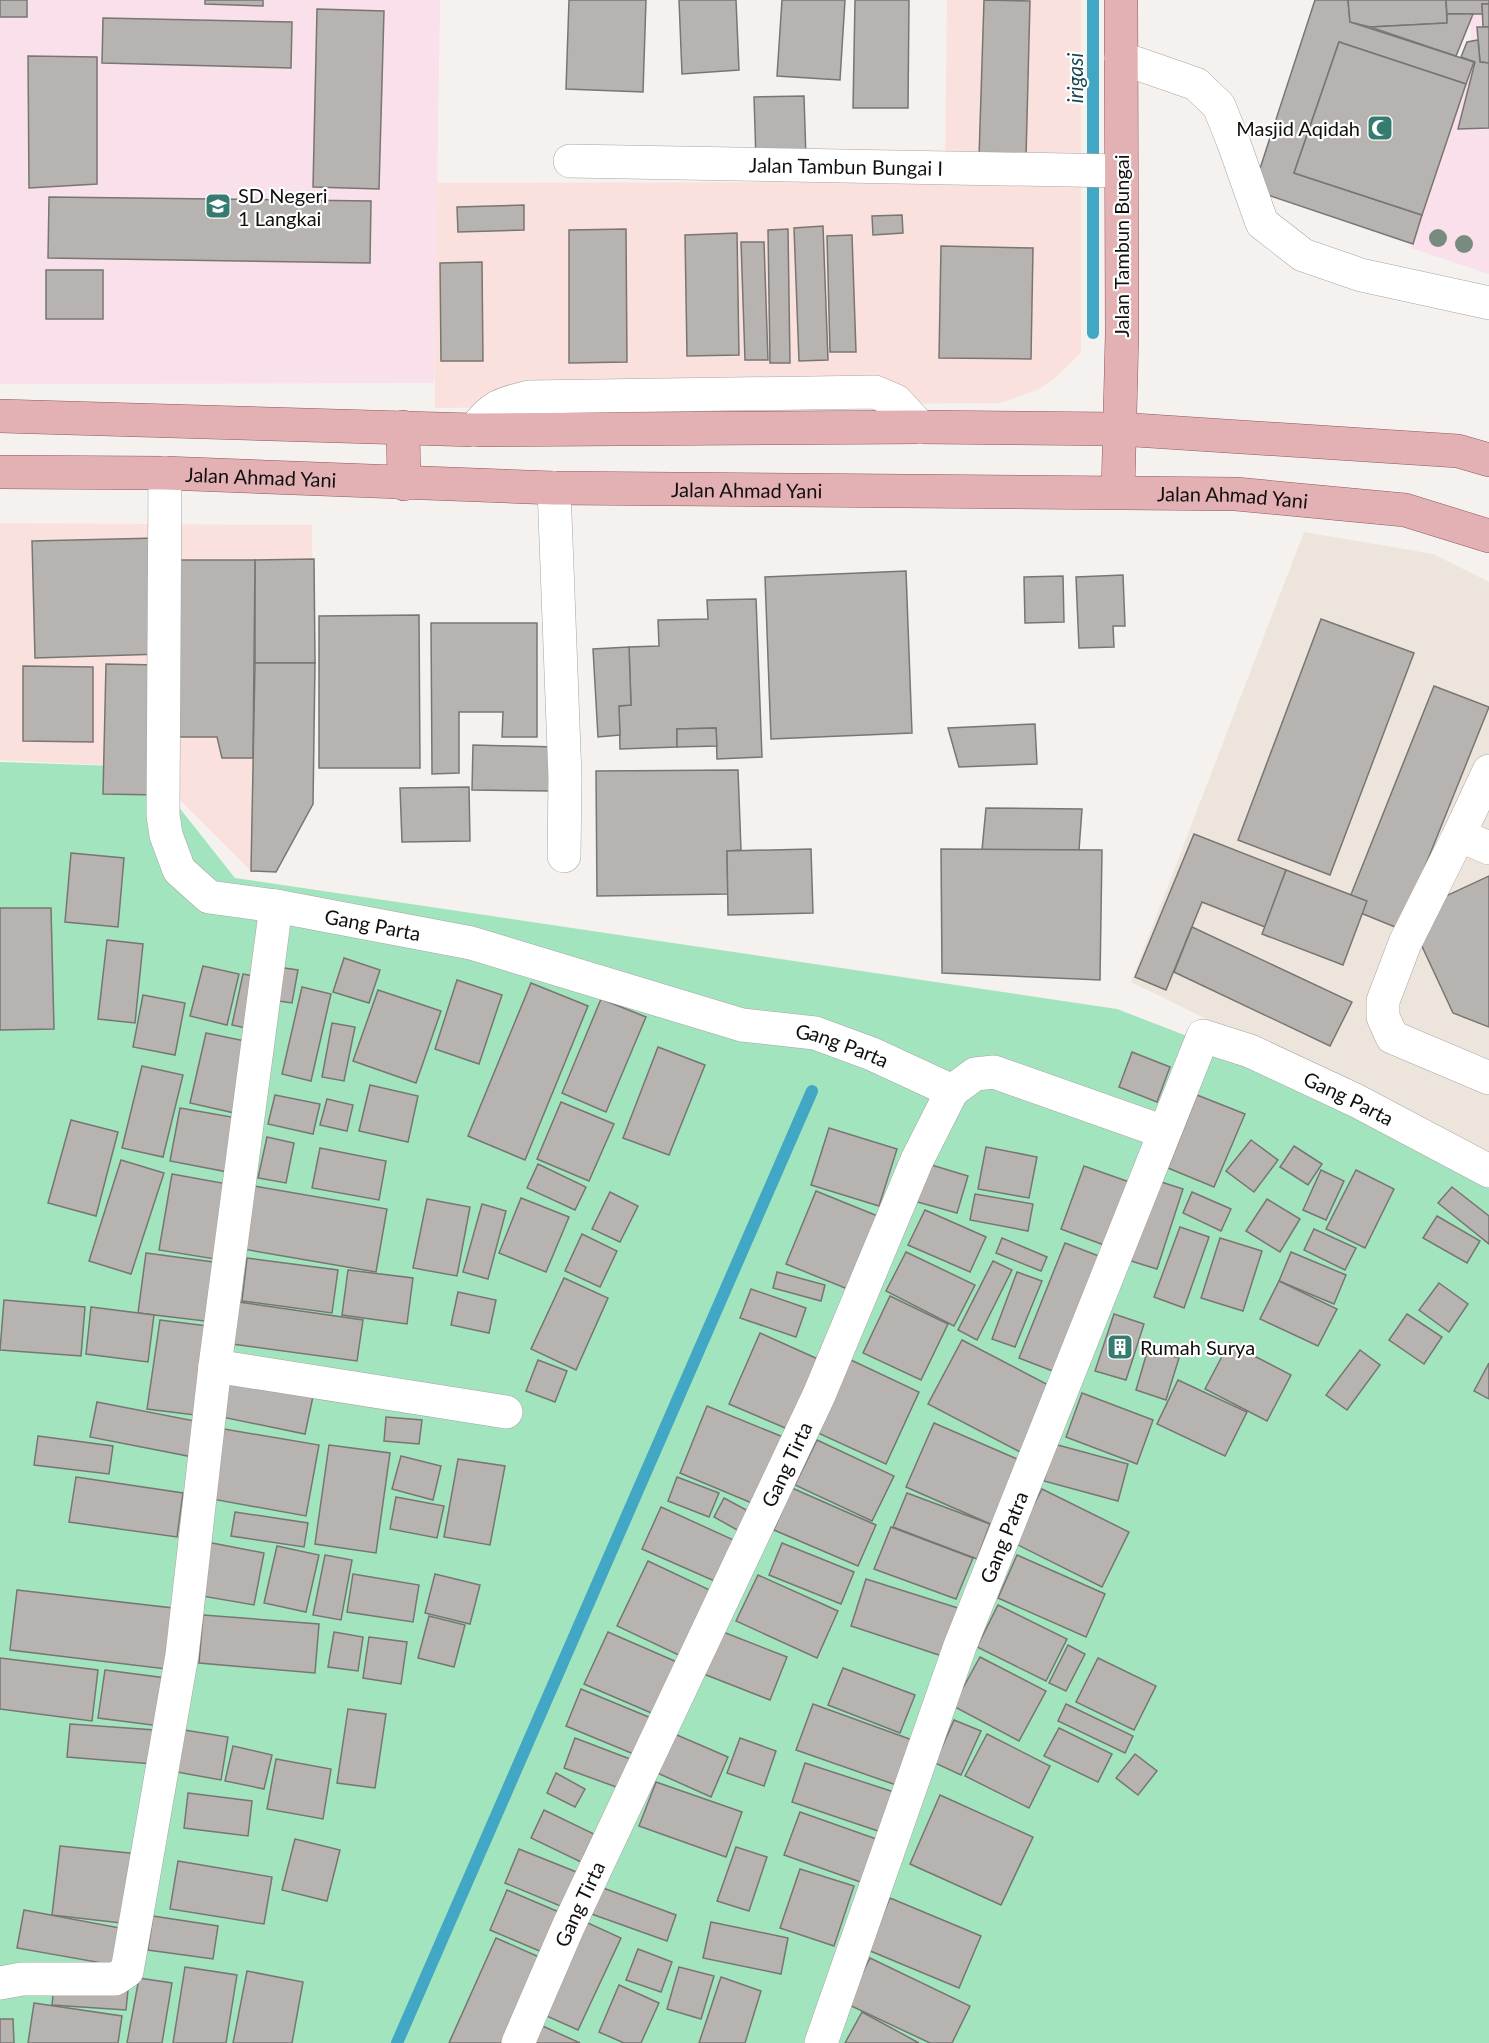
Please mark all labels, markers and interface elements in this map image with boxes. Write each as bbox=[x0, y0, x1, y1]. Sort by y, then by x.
water label: irigasi bbox=[1062, 53, 1087, 103]
mosque icon: Masjid Aqidah bbox=[1365, 113, 1395, 143]
place label: Masjid Aqidah bbox=[1236, 116, 1360, 140]
street label: Jalan Tambun Bungai I bbox=[749, 152, 943, 180]
street label: Jalan Tambun Bungai bbox=[1109, 154, 1133, 338]
place label: SD Negeri 1 Langkai bbox=[238, 183, 328, 230]
school or university icon: SD Negeri 1 Langkai bbox=[203, 191, 233, 221]
street label: Jalan Ahmad Yani bbox=[185, 462, 337, 492]
street label: Jalan Ahmad Yani bbox=[671, 477, 822, 502]
street label: Jalan Ahmad Yani bbox=[1157, 481, 1309, 513]
street label: Gang Parta bbox=[323, 903, 423, 945]
street label: Gang Parta bbox=[795, 1019, 893, 1072]
street label: Gang Parta bbox=[1300, 1066, 1398, 1130]
building icon: Rumah Surya bbox=[1105, 1332, 1135, 1362]
place label: Rumah Surya bbox=[1140, 1335, 1255, 1359]
street label: Gang Tirta bbox=[756, 1418, 817, 1511]
street label: Gang Patra bbox=[974, 1487, 1033, 1586]
street label: Gang Tirta bbox=[549, 1857, 609, 1950]

